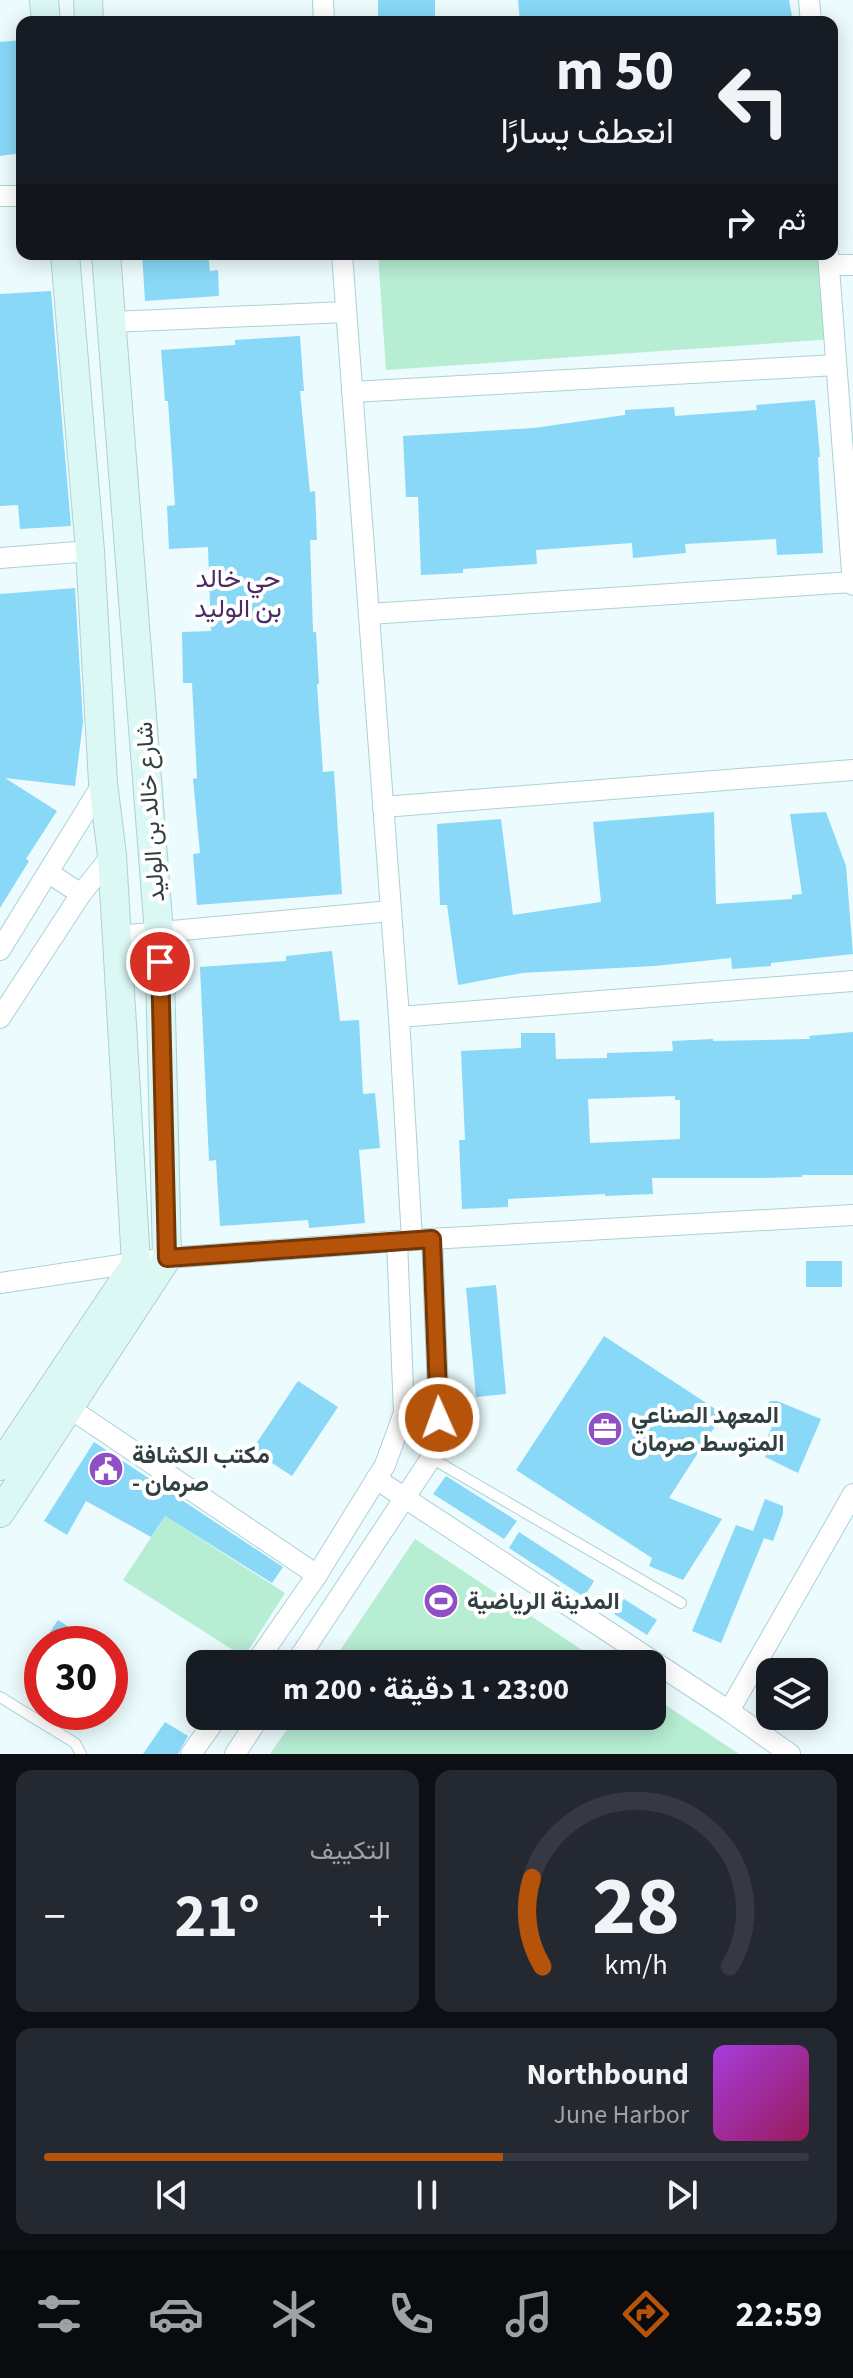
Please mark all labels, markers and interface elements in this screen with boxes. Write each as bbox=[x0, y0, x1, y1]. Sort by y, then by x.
text: 50 m bbox=[556, 32, 674, 111]
icon: left bbox=[702, 48, 806, 152]
text: انعطف يسارًا bbox=[501, 106, 674, 157]
text: ثم bbox=[778, 199, 806, 242]
icon: right bbox=[718, 200, 762, 244]
district label: حي خالد بن الوليد bbox=[194, 560, 282, 627]
street label: شارع خالد بن الوليد bbox=[127, 721, 174, 903]
pin bbox=[126, 928, 194, 996]
icon: arrive bbox=[138, 940, 182, 984]
position arrow bbox=[397, 1376, 481, 1460]
place label: المعهد الصناعي المتوسط صرمان bbox=[631, 1398, 784, 1461]
office icon: المعهد الصناعي المتوسط صرمان bbox=[586, 1410, 624, 1448]
place label: مكتب الكشافة - صرمان bbox=[132, 1438, 270, 1501]
public building icon: مكتب الكشافة - صرمان bbox=[87, 1450, 125, 1488]
sports icon: المدينة الرياضية bbox=[422, 1582, 460, 1620]
place label: المدينة الرياضية bbox=[467, 1584, 620, 1619]
speed limit sign: 30 bbox=[24, 1626, 128, 1730]
map controls bbox=[756, 1658, 828, 1730]
button: layers bbox=[756, 1658, 828, 1730]
text: 23:00 · 1 دقيقة · 200 m bbox=[283, 1668, 569, 1711]
text: التكييف bbox=[310, 1832, 391, 1869]
text: 28 bbox=[592, 1848, 680, 1966]
text: 21° bbox=[175, 1875, 260, 1960]
text: − bbox=[44, 1886, 66, 1949]
text: + bbox=[369, 1886, 390, 1949]
text: km/h bbox=[604, 1945, 667, 1985]
text: Northbound bbox=[527, 2053, 689, 2096]
text: June Harbor bbox=[554, 2096, 689, 2133]
icon: previous bbox=[150, 2173, 194, 2217]
icon: pause bbox=[405, 2173, 449, 2217]
icon: next bbox=[660, 2173, 704, 2217]
icon: filters bbox=[31, 2286, 87, 2342]
icon: car bbox=[148, 2286, 204, 2342]
icon: climate bbox=[266, 2286, 322, 2342]
icon: phone bbox=[383, 2286, 439, 2342]
icon: music bbox=[501, 2286, 557, 2342]
icon: directions bbox=[618, 2286, 674, 2342]
text: 22:59 bbox=[735, 2289, 822, 2340]

